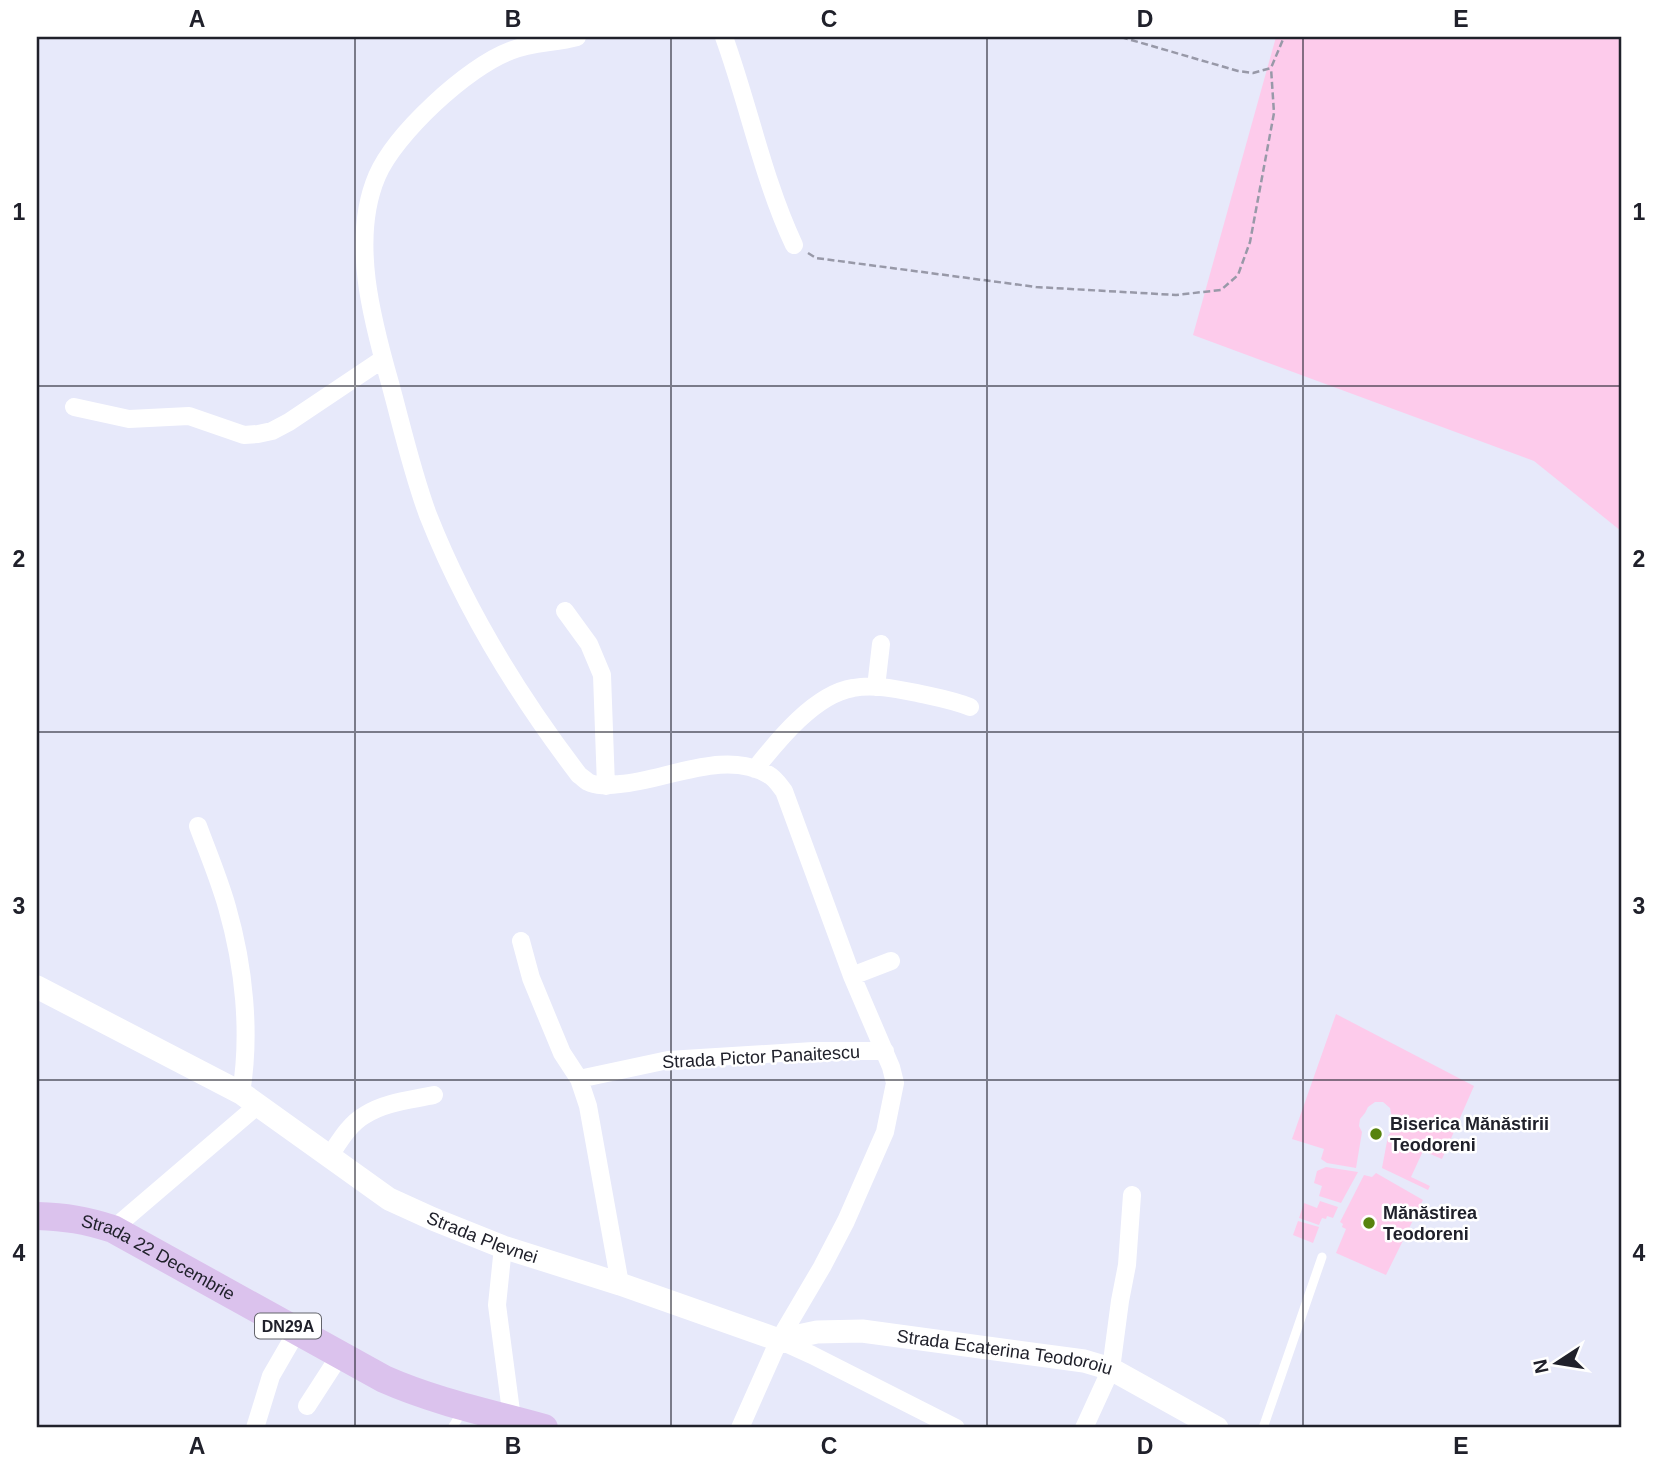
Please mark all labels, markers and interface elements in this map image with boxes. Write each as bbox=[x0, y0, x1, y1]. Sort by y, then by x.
text: A bbox=[189, 6, 205, 32]
text: B bbox=[505, 6, 521, 32]
text: C bbox=[821, 6, 837, 32]
text: D bbox=[1137, 6, 1153, 32]
text: E bbox=[1453, 6, 1469, 32]
text: 1 bbox=[13, 199, 26, 225]
text: 1 bbox=[1633, 199, 1646, 225]
text: 2 bbox=[13, 546, 25, 572]
text: 2 bbox=[1633, 546, 1645, 572]
text: 3 bbox=[13, 893, 25, 919]
text: 3 bbox=[1633, 893, 1645, 919]
street label: Strada Pictor Panaitescu bbox=[662, 1042, 860, 1072]
place label: Biserica Mănăstirii Teodoreni bbox=[1390, 1114, 1549, 1155]
marker: Biserica Mănăstirii Teodoreni bbox=[1368, 1126, 1384, 1142]
place label: Mănăstirea Teodoreni bbox=[1383, 1203, 1478, 1244]
street label: Strada Plevnei bbox=[424, 1208, 540, 1267]
street label: Strada 22 Decembrie bbox=[79, 1211, 238, 1304]
marker: Mănăstirea Teodoreni bbox=[1361, 1215, 1377, 1231]
text: 4 bbox=[13, 1240, 26, 1266]
text: 4 bbox=[1633, 1240, 1646, 1266]
road number: DN29A bbox=[255, 1314, 321, 1338]
street label: Strada Ecaterina Teodoroiu bbox=[896, 1326, 1115, 1379]
north arrow bbox=[1522, 1328, 1592, 1398]
text: N bbox=[1529, 1358, 1553, 1375]
text: A bbox=[189, 1433, 205, 1459]
text: B bbox=[505, 1433, 521, 1459]
text: C bbox=[821, 1433, 837, 1459]
text: D bbox=[1137, 1433, 1153, 1459]
text: E bbox=[1453, 1433, 1469, 1459]

